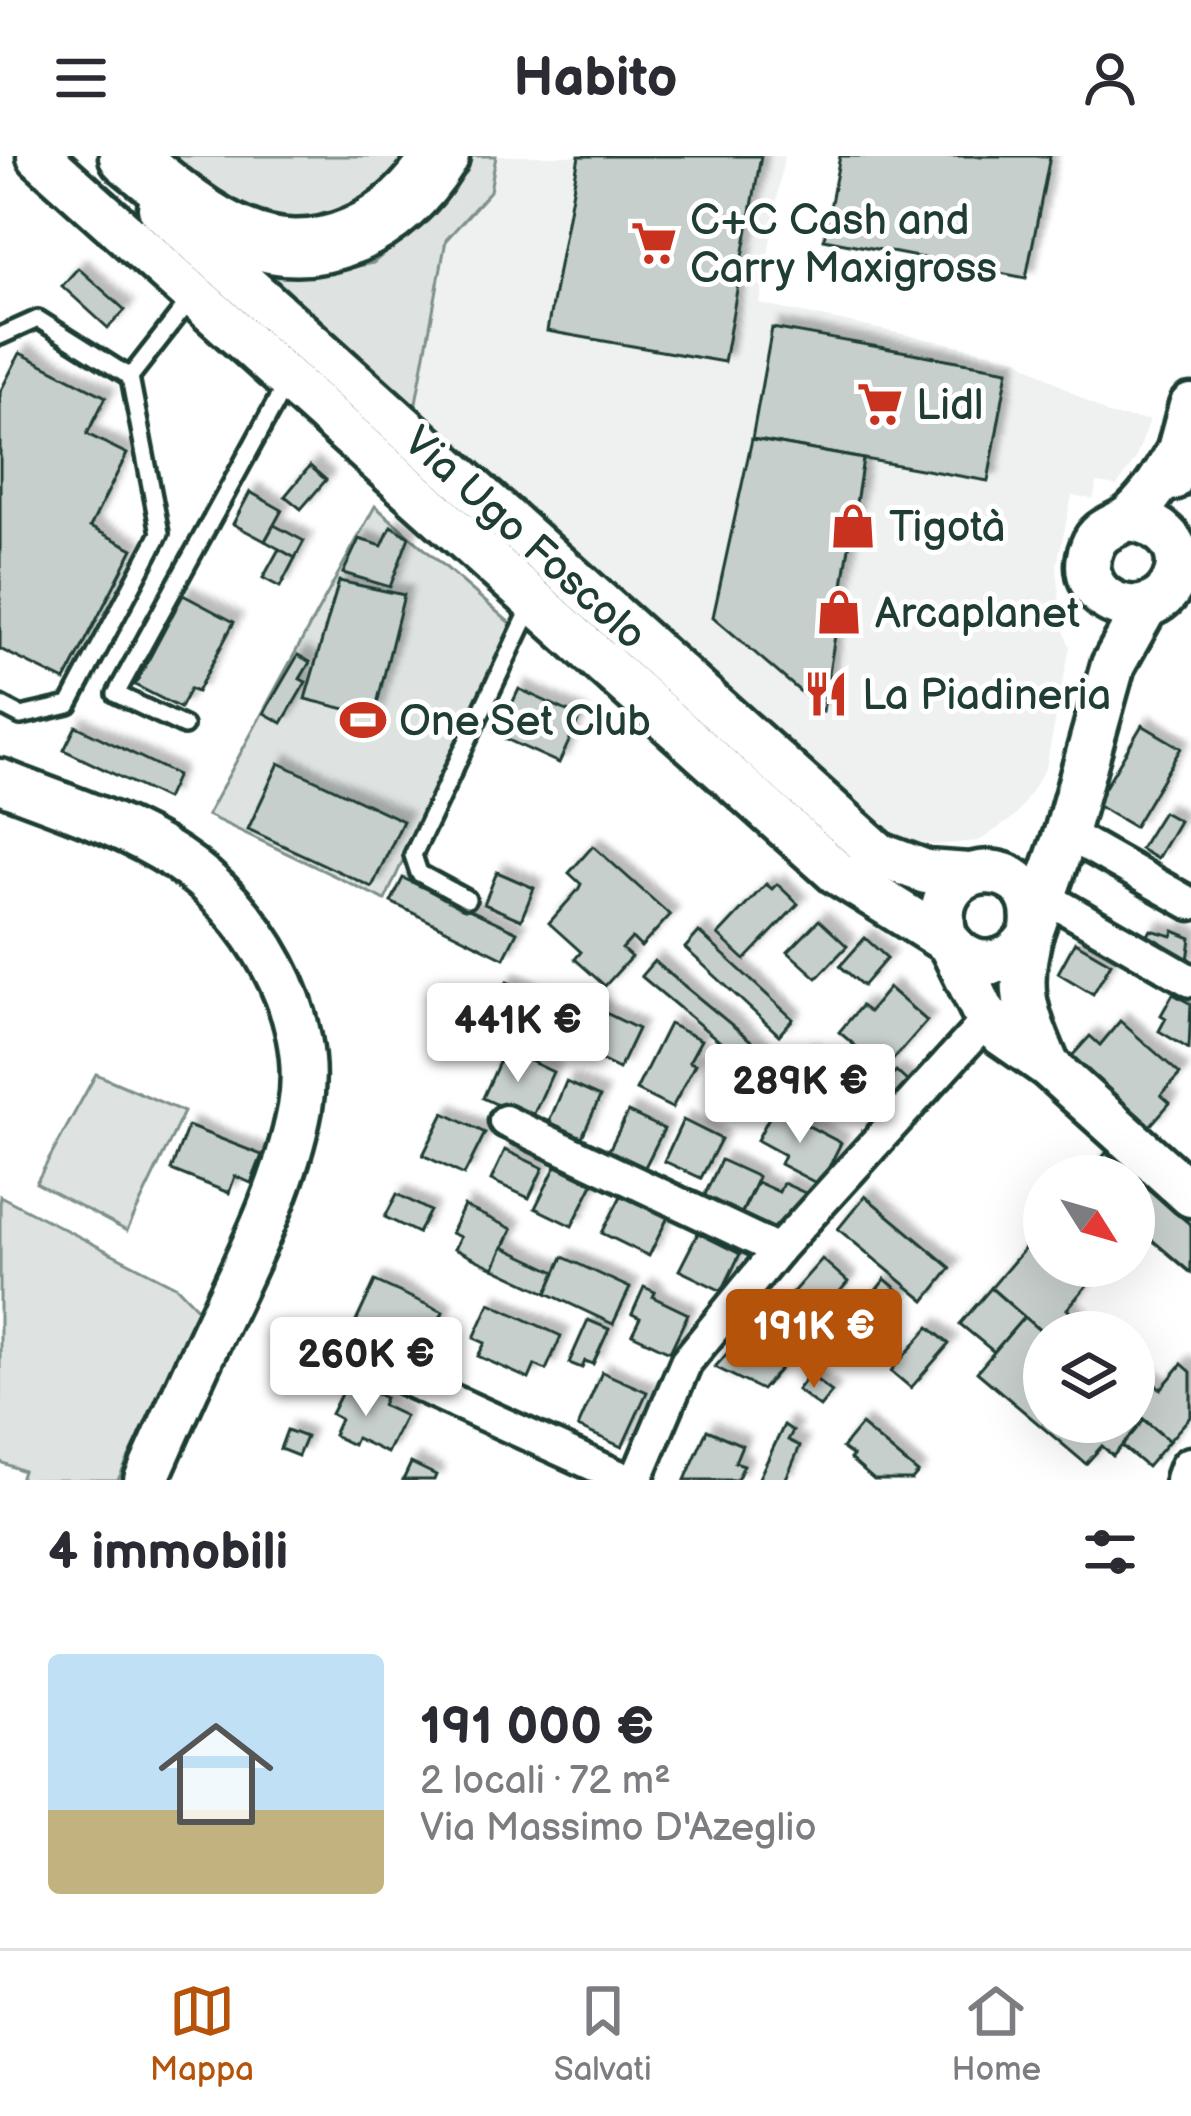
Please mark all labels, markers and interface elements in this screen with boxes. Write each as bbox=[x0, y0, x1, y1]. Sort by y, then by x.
icon: menu bbox=[48, 45, 114, 111]
icon: person bbox=[1077, 45, 1143, 111]
text: Habito bbox=[514, 46, 677, 111]
place label: C+C Cash and Carry Maxigross bbox=[690, 196, 997, 295]
supermarket icon: C+C Cash and Carry Maxigross bbox=[629, 218, 679, 268]
supermarket icon: Lidl bbox=[855, 379, 905, 429]
place label: Lidl bbox=[916, 381, 983, 432]
street label: Via Ugo Foscolo bbox=[393, 417, 656, 661]
shop icon: Tigotà bbox=[828, 501, 878, 551]
place label: Tigotà bbox=[889, 503, 1006, 554]
shop icon: Arcaplanet bbox=[814, 587, 864, 637]
place label: Arcaplanet bbox=[875, 589, 1080, 640]
restaurant icon: La Piadineria bbox=[801, 669, 851, 719]
place label: La Piadineria bbox=[862, 671, 1111, 722]
sports icon: One Set Club bbox=[338, 695, 388, 745]
place label: One Set Club bbox=[399, 697, 651, 748]
pin: 441K € bbox=[420, 983, 616, 1085]
text: 441K € bbox=[454, 998, 582, 1045]
pin: 289K € bbox=[702, 1044, 898, 1146]
text: 289K € bbox=[732, 1059, 868, 1106]
north arrow bbox=[1023, 1155, 1155, 1287]
map controls bbox=[1023, 1155, 1155, 1443]
pin: 191K € bbox=[716, 1289, 912, 1391]
text: 191K € bbox=[753, 1304, 875, 1351]
button: layers bbox=[1023, 1311, 1155, 1443]
pin: 260K € bbox=[268, 1317, 464, 1419]
text: 260K € bbox=[297, 1332, 435, 1379]
icon: filters bbox=[1077, 1519, 1143, 1585]
text: 4 immobili bbox=[48, 1522, 288, 1583]
text: 191 000 € bbox=[420, 1697, 654, 1758]
icon: home bbox=[144, 1702, 288, 1846]
text: 2 locali · 72 m² bbox=[420, 1758, 671, 1805]
text: Via Massimo D'Azeglio bbox=[420, 1805, 817, 1852]
tab: Mappa bbox=[150, 1978, 254, 2090]
tab: Salvati bbox=[554, 1978, 652, 2090]
tab: Home bbox=[951, 1978, 1041, 2090]

